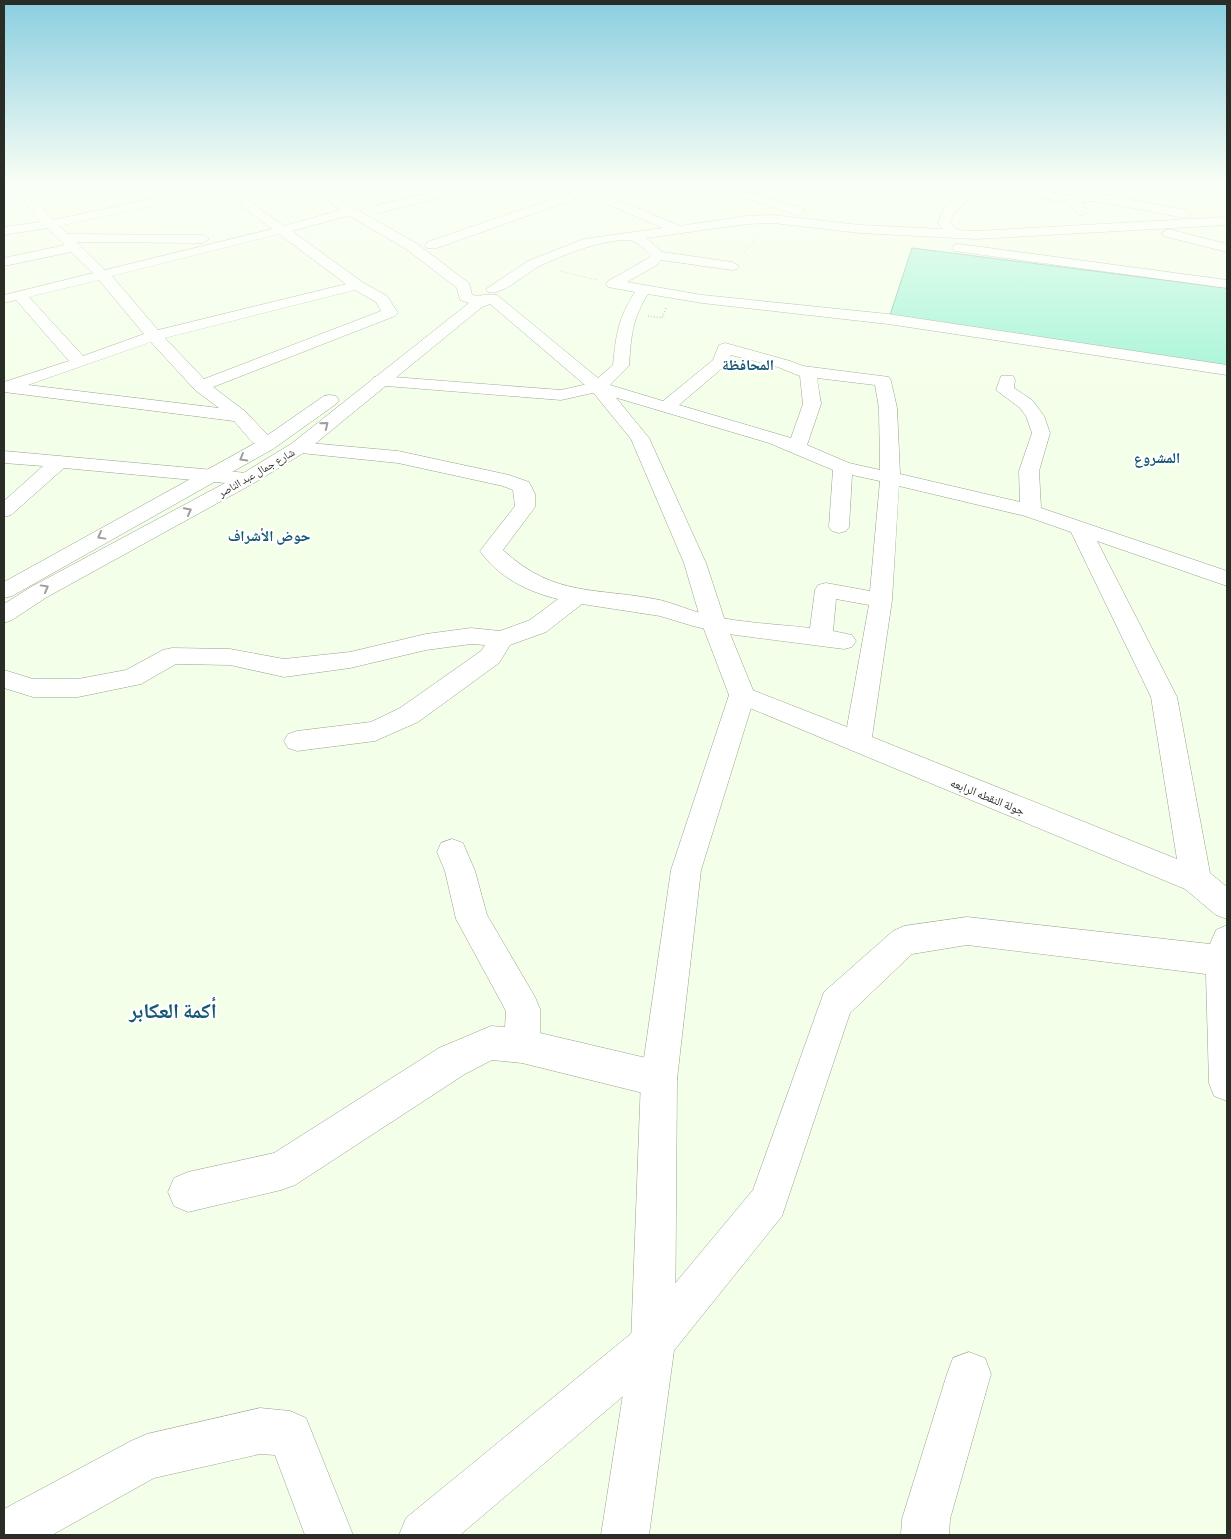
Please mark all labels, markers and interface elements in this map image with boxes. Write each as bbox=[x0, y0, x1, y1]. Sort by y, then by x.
district label: المحافظة bbox=[722, 355, 774, 373]
one-way arrow bbox=[319, 423, 328, 431]
street label: شارع جمال عبد الناصر bbox=[215, 445, 297, 501]
district label: المشروع bbox=[1134, 448, 1180, 468]
one-way arrow bbox=[239, 452, 248, 462]
one-way arrow bbox=[183, 507, 192, 517]
district label: حوض الأشراف bbox=[228, 526, 311, 545]
one-way arrow bbox=[97, 530, 106, 540]
one-way arrow bbox=[39, 585, 48, 595]
street label: جولة النقطه الرابعه bbox=[948, 775, 1028, 819]
district label: أكمة العكابر bbox=[128, 996, 217, 1023]

